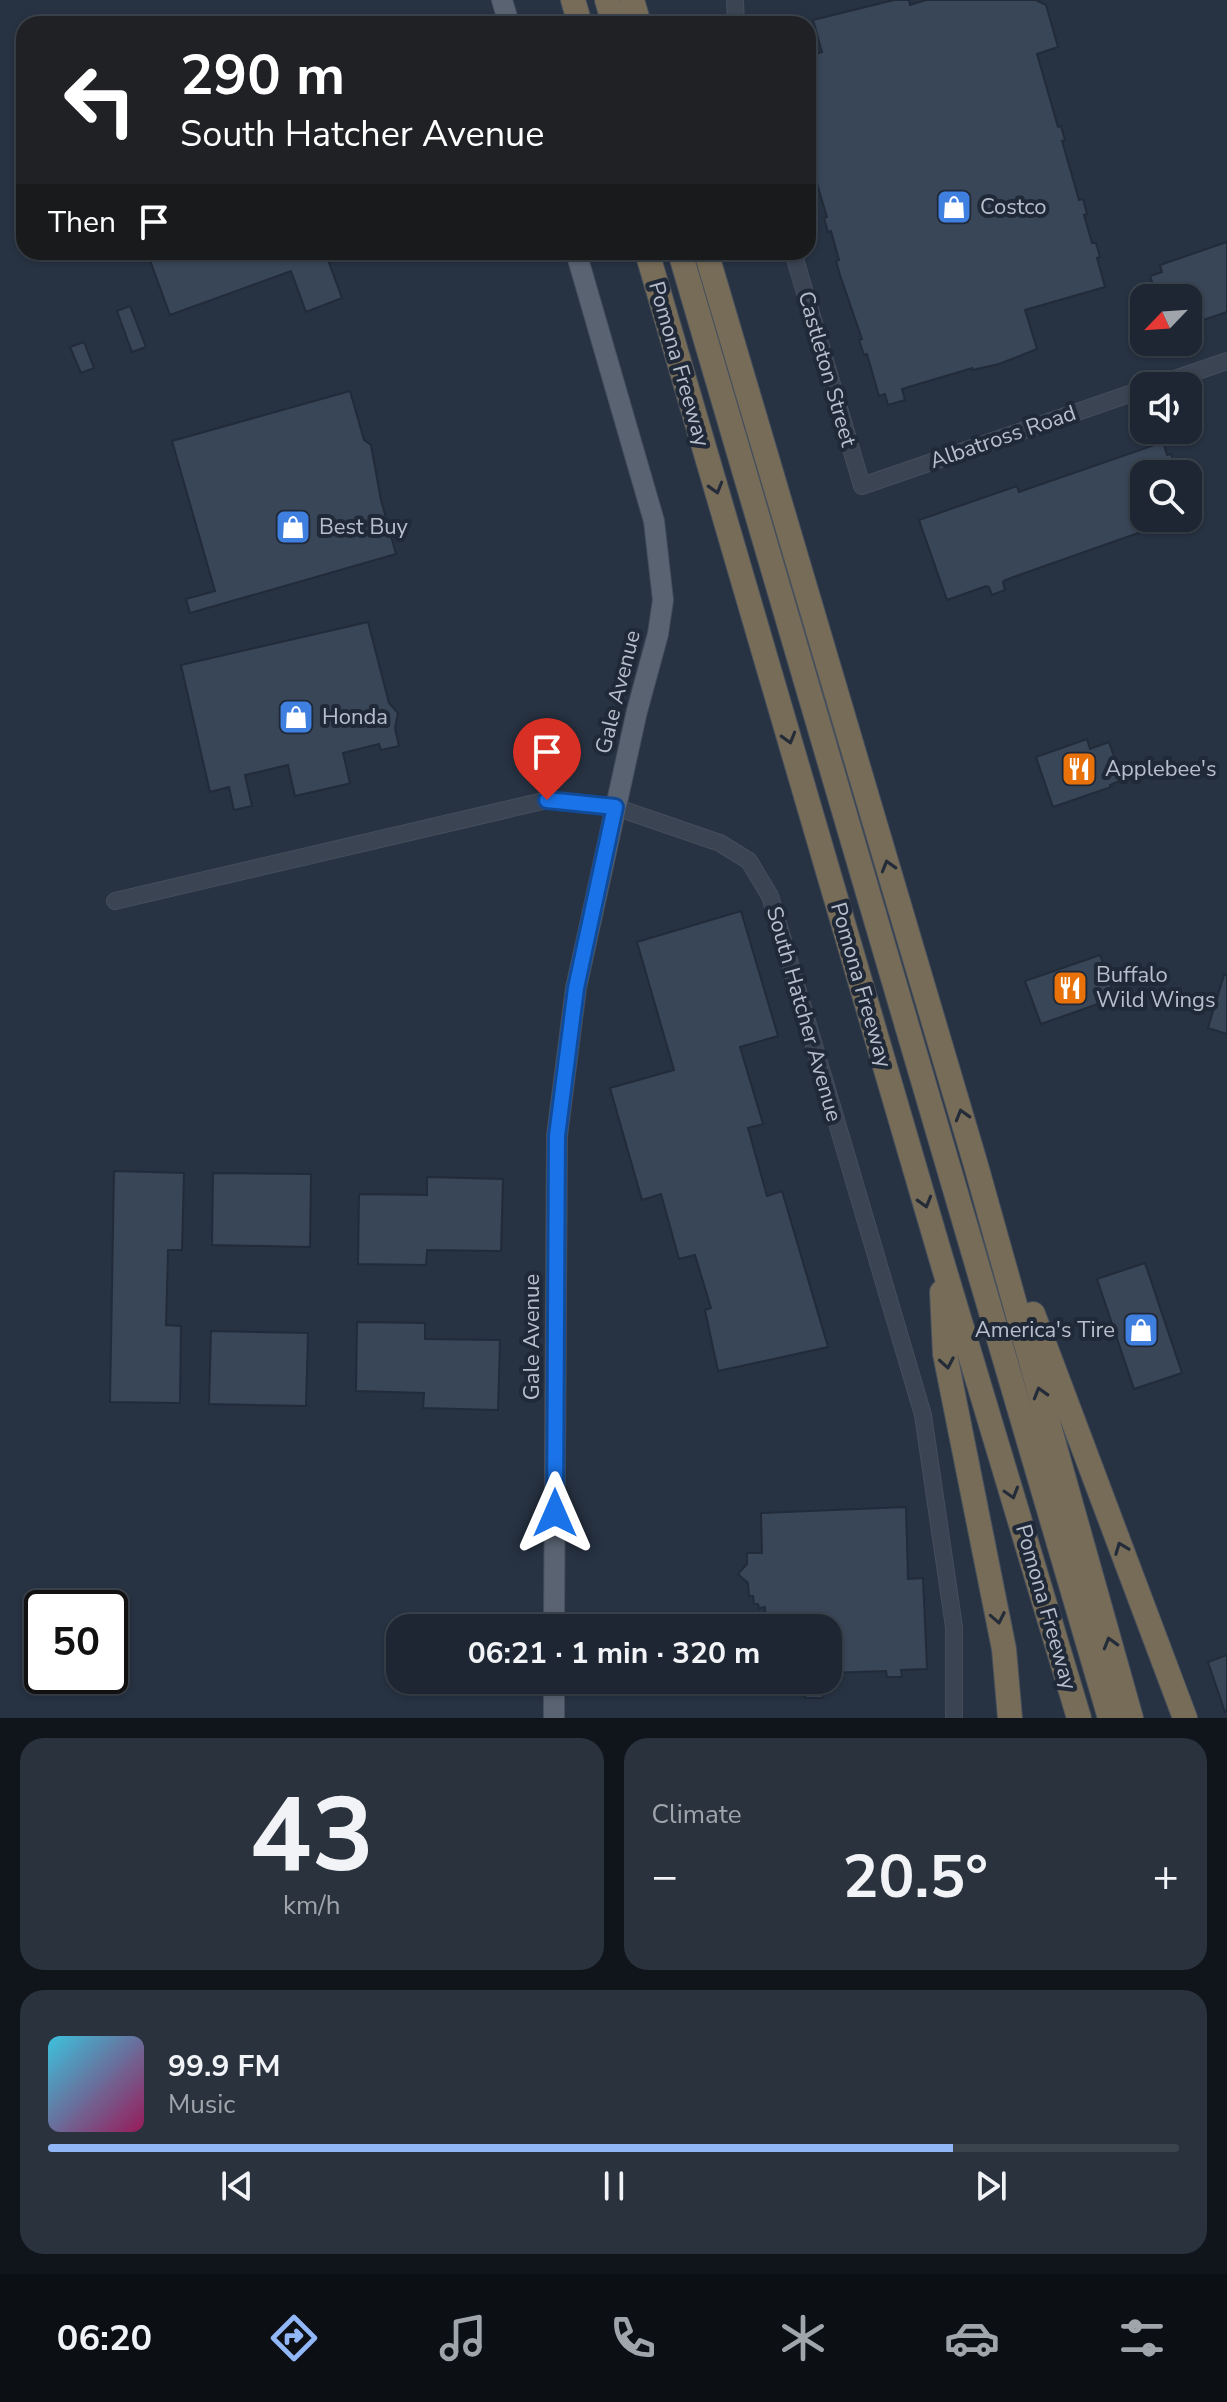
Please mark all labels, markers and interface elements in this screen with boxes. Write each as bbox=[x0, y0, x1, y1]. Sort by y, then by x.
text: 290 m bbox=[180, 37, 345, 114]
icon: left bbox=[48, 48, 152, 152]
text: South Hatcher Avenue bbox=[180, 110, 544, 159]
shop icon: Costco bbox=[935, 188, 973, 226]
place label: Costco bbox=[980, 192, 1047, 222]
icon: arrive bbox=[132, 200, 176, 244]
text: Then bbox=[48, 202, 116, 243]
street label: Pomona Freeway bbox=[641, 278, 717, 451]
north arrow bbox=[1130, 284, 1202, 356]
map controls bbox=[1130, 284, 1202, 532]
street label: Castleton Street bbox=[790, 288, 864, 450]
button: sound bbox=[1130, 372, 1202, 444]
street label: Albatross Road bbox=[926, 398, 1080, 476]
button: search bbox=[1130, 460, 1202, 532]
one-way arrow bbox=[707, 481, 723, 495]
shop icon: Best Buy bbox=[274, 508, 312, 546]
place label: Best Buy bbox=[319, 512, 409, 542]
street label: Gale Avenue bbox=[588, 627, 648, 757]
shop icon: Honda bbox=[277, 698, 315, 736]
place label: Honda bbox=[322, 702, 388, 732]
pin bbox=[513, 718, 581, 800]
icon: arrive bbox=[525, 730, 569, 774]
one-way arrow bbox=[780, 730, 796, 744]
restaurant icon: Applebee's bbox=[1060, 750, 1098, 788]
place label: Applebee's bbox=[1105, 754, 1216, 784]
one-way arrow bbox=[881, 860, 897, 873]
street label: Pomona Freeway bbox=[823, 899, 899, 1072]
street label: South Hatcher Avenue bbox=[759, 903, 849, 1125]
place label: Buffalo Wild Wings bbox=[1096, 960, 1216, 1015]
restaurant icon: Buffalo Wild Wings bbox=[1051, 969, 1089, 1007]
one-way arrow bbox=[955, 1109, 971, 1123]
one-way arrow bbox=[916, 1195, 932, 1209]
street label: Gale Avenue bbox=[517, 1274, 547, 1400]
shop icon: America's Tire bbox=[1122, 1311, 1160, 1349]
place label: America's Tire bbox=[975, 1315, 1115, 1345]
one-way arrow bbox=[938, 1357, 955, 1370]
one-way arrow bbox=[1033, 1386, 1049, 1400]
position arrow bbox=[513, 1471, 597, 1555]
one-way arrow bbox=[1003, 1485, 1019, 1499]
street label: Pomona Freeway bbox=[1008, 1521, 1084, 1694]
one-way arrow bbox=[1114, 1542, 1131, 1556]
speed limit sign: 50 bbox=[24, 1590, 128, 1694]
one-way arrow bbox=[989, 1611, 1006, 1625]
text: 06:21 · 1 min · 320 m bbox=[468, 1633, 760, 1674]
one-way arrow bbox=[1103, 1636, 1119, 1650]
text: 43 bbox=[249, 1765, 374, 1907]
text: Climate bbox=[652, 1797, 742, 1832]
text: 20.5° bbox=[842, 1836, 988, 1918]
text: − bbox=[652, 1847, 678, 1907]
text: + bbox=[1153, 1847, 1179, 1907]
text: km/h bbox=[283, 1888, 340, 1923]
text: 99.9 FM bbox=[168, 2046, 280, 2087]
text: Music bbox=[168, 2087, 235, 2122]
icon: previous bbox=[215, 2164, 259, 2208]
icon: pause bbox=[592, 2164, 636, 2208]
icon: next bbox=[969, 2164, 1013, 2208]
icon: directions bbox=[266, 2310, 322, 2366]
icon: music bbox=[435, 2310, 491, 2366]
icon: phone bbox=[605, 2310, 661, 2366]
icon: climate bbox=[775, 2310, 831, 2366]
icon: car bbox=[944, 2310, 1000, 2366]
icon: filters bbox=[1114, 2310, 1170, 2366]
text: 06:20 bbox=[57, 2314, 152, 2363]

